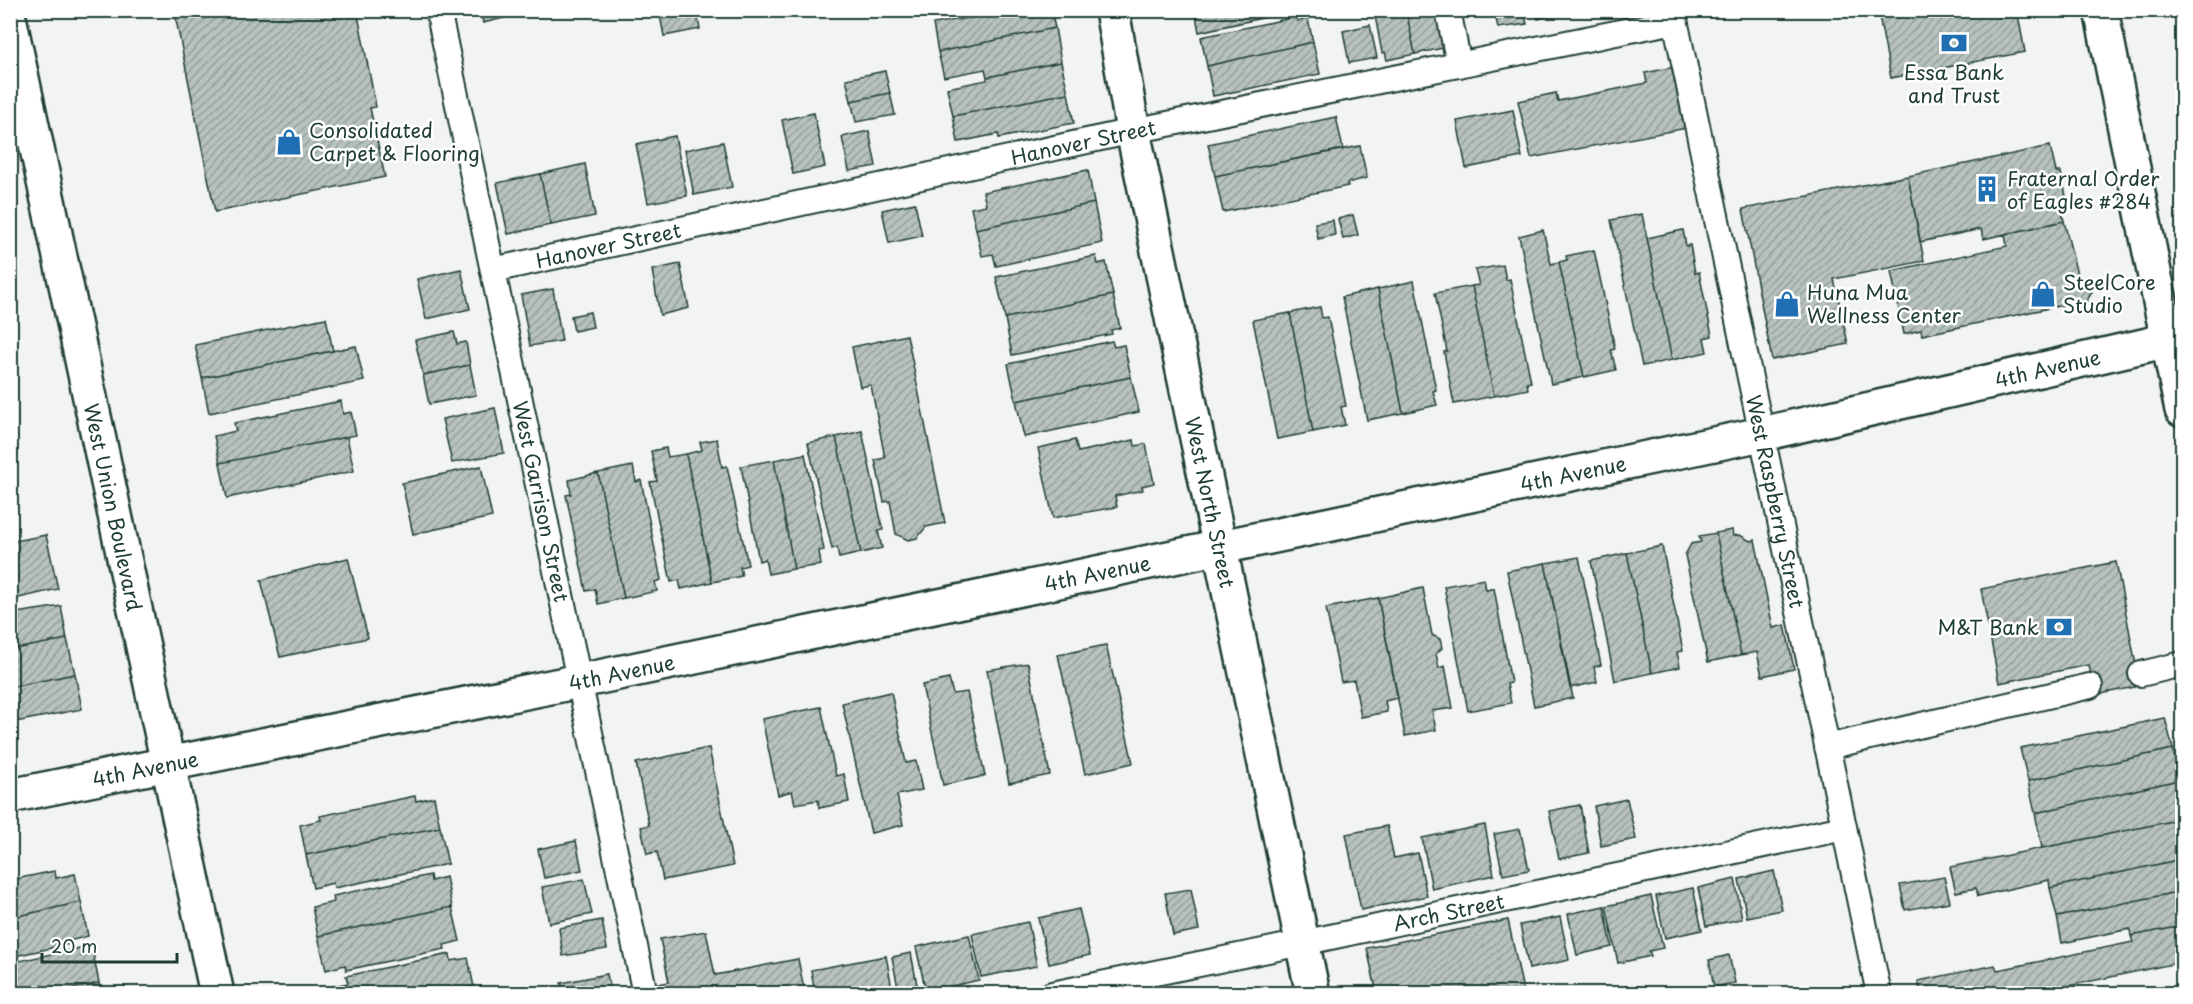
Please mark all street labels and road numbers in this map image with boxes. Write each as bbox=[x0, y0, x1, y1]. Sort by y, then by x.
street label: Hanover Street bbox=[1008, 112, 1159, 172]
street label: Hanover Street bbox=[533, 215, 684, 275]
street label: 4th Avenue bbox=[1992, 341, 2103, 395]
street label: West Raspberry Street bbox=[1739, 392, 1813, 611]
street label: West Garrison Street bbox=[506, 398, 577, 605]
street label: West Union Boulevard bbox=[77, 401, 150, 614]
street label: West North Street bbox=[1178, 414, 1243, 591]
street label: 4th Avenue bbox=[1517, 448, 1629, 499]
street label: 4th Avenue bbox=[1042, 547, 1153, 599]
street label: 4th Avenue bbox=[566, 647, 677, 698]
street label: 4th Avenue bbox=[90, 743, 201, 794]
street label: Arch Street bbox=[1390, 885, 1507, 938]

